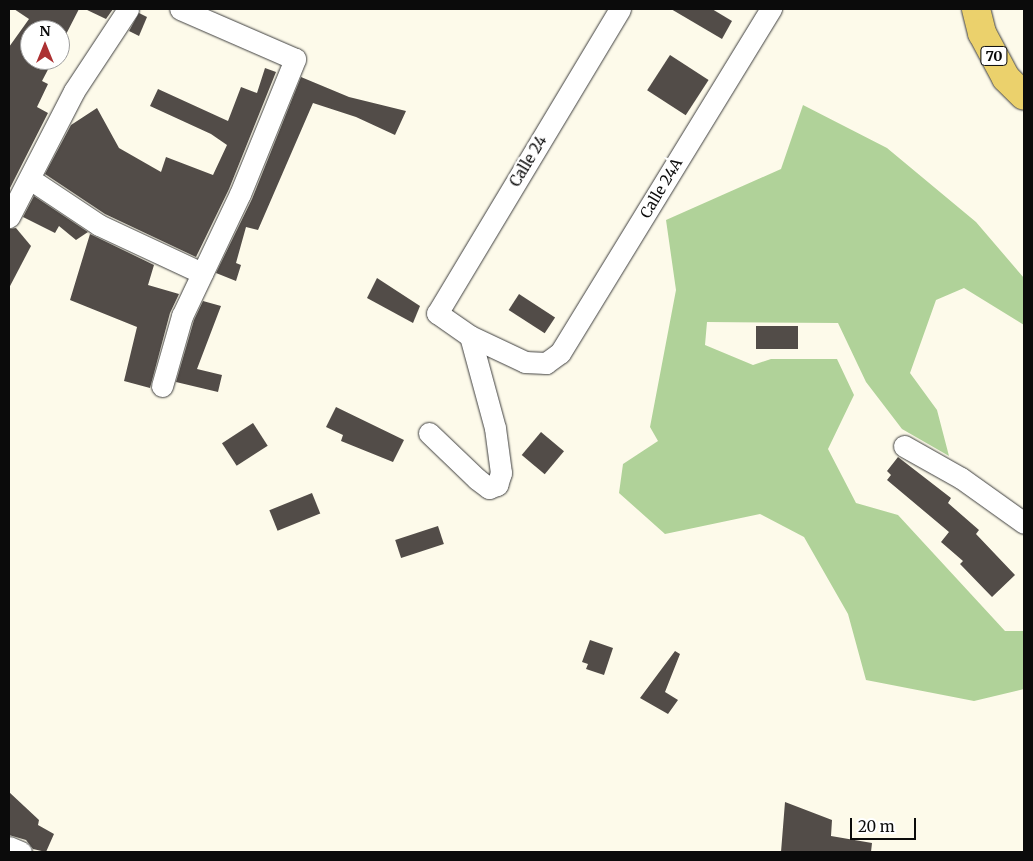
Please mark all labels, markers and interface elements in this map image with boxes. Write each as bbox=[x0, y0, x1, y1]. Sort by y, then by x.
north arrow bbox=[20, 20, 70, 70]
text: N bbox=[39, 22, 51, 40]
road number: 70 bbox=[980, 44, 1008, 68]
street label: Calle 24 bbox=[506, 132, 550, 190]
street label: Calle 24A bbox=[636, 155, 686, 221]
scale bar bbox=[853, 808, 919, 840]
text: 20 m bbox=[858, 817, 895, 836]

